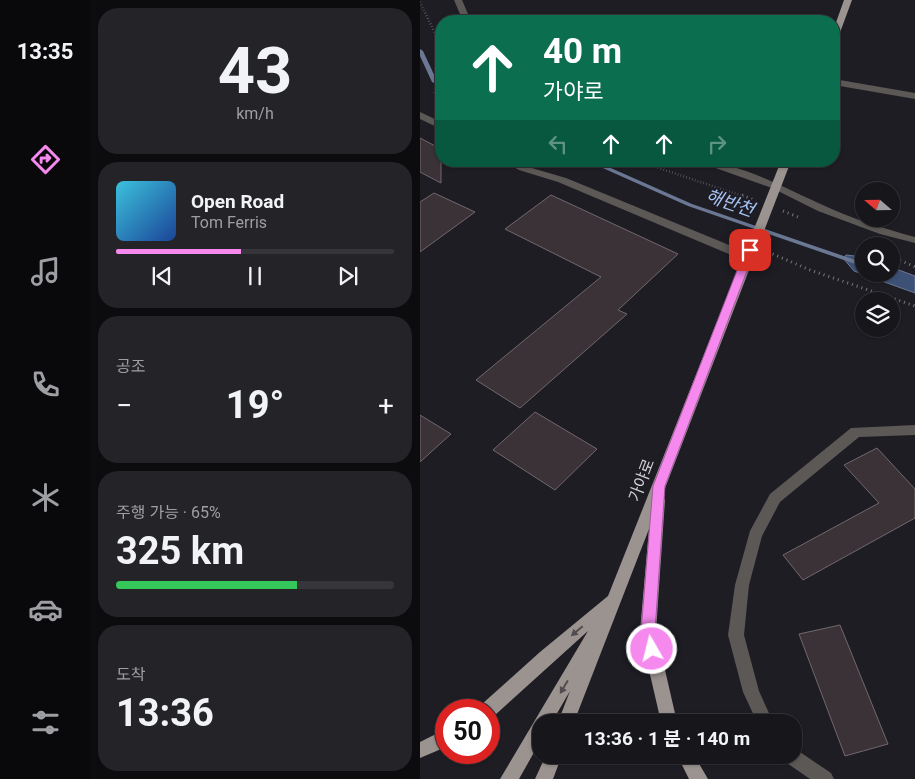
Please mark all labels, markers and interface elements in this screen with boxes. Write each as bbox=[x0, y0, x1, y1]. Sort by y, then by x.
text: 40 m bbox=[543, 31, 622, 72]
text: 43 bbox=[218, 33, 292, 109]
icon: ahead bbox=[460, 35, 525, 100]
text: 13:35 bbox=[17, 39, 73, 64]
text: 가야로 bbox=[543, 79, 604, 104]
text: km/h bbox=[236, 104, 274, 123]
icon: left bbox=[544, 130, 572, 158]
icon: ahead bbox=[597, 130, 625, 158]
icon: ahead bbox=[650, 130, 678, 158]
icon: right bbox=[703, 130, 731, 158]
icon: directions bbox=[28, 142, 63, 177]
north arrow bbox=[855, 182, 900, 228]
map controls bbox=[855, 182, 900, 337]
water label: 해반천 bbox=[703, 185, 759, 221]
text: Open Road bbox=[191, 190, 284, 213]
text: Tom Ferris bbox=[191, 213, 267, 232]
pin bbox=[729, 229, 771, 271]
icon: arrive bbox=[736, 236, 764, 264]
button: search bbox=[855, 237, 900, 282]
icon: music bbox=[28, 254, 63, 289]
icon: previous bbox=[148, 262, 176, 290]
icon: pause bbox=[241, 262, 269, 290]
icon: next bbox=[334, 262, 362, 290]
button: layers bbox=[855, 292, 900, 337]
text: 공조 bbox=[116, 357, 145, 376]
icon: phone bbox=[28, 367, 63, 402]
text: 19° bbox=[226, 383, 284, 427]
text: − bbox=[116, 389, 132, 422]
text: + bbox=[378, 389, 394, 422]
street label: 가야로 bbox=[625, 456, 658, 504]
icon: climate bbox=[28, 480, 63, 515]
text: 주행 가능 · 65% bbox=[116, 503, 221, 522]
text: 325 km bbox=[116, 529, 244, 573]
icon: car bbox=[28, 592, 63, 627]
position arrow bbox=[625, 622, 677, 674]
one-way arrow bbox=[571, 625, 584, 636]
text: 도착 bbox=[116, 665, 145, 684]
one-way arrow bbox=[559, 680, 568, 693]
text: 13:36 bbox=[116, 691, 214, 735]
speed limit sign: 50 bbox=[435, 699, 500, 764]
icon: filters bbox=[28, 705, 63, 740]
text: 13:36 · 1 분 · 140 m bbox=[584, 727, 750, 750]

